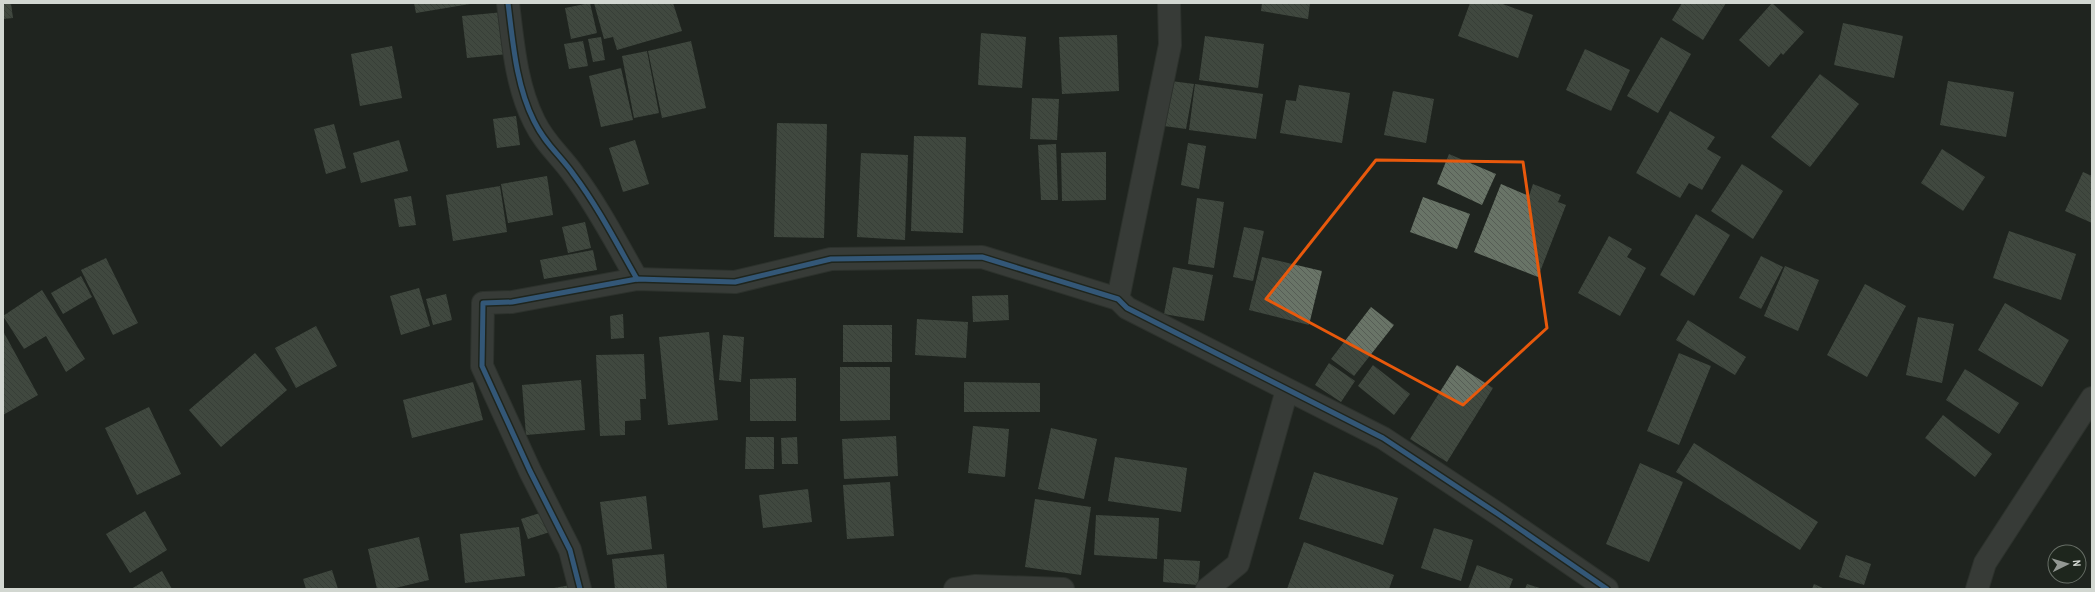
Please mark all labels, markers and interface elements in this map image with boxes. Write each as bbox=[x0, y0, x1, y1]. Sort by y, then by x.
north arrow bbox=[2047, 544, 2087, 584]
text: N bbox=[2070, 559, 2084, 567]

